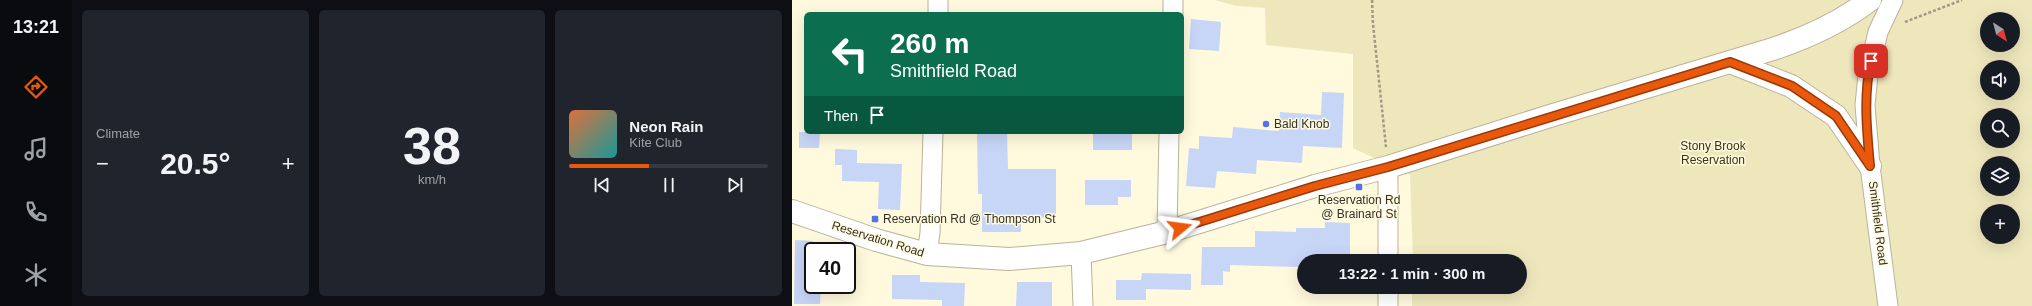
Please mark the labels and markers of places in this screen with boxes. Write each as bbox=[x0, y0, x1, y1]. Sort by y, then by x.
pin bbox=[1854, 44, 1888, 78]
place label: Bald Knob bbox=[1274, 117, 1330, 131]
marker: Bald Knob bbox=[1261, 119, 1271, 129]
marker: Reservation Rd @ Brainard St bbox=[1354, 182, 1364, 192]
place label: Reservation Rd @ Brainard St bbox=[1318, 193, 1400, 221]
place label: Reservation Rd @ Thompson St bbox=[883, 212, 1056, 226]
marker: Reservation Rd @ Thompson St bbox=[870, 214, 880, 224]

